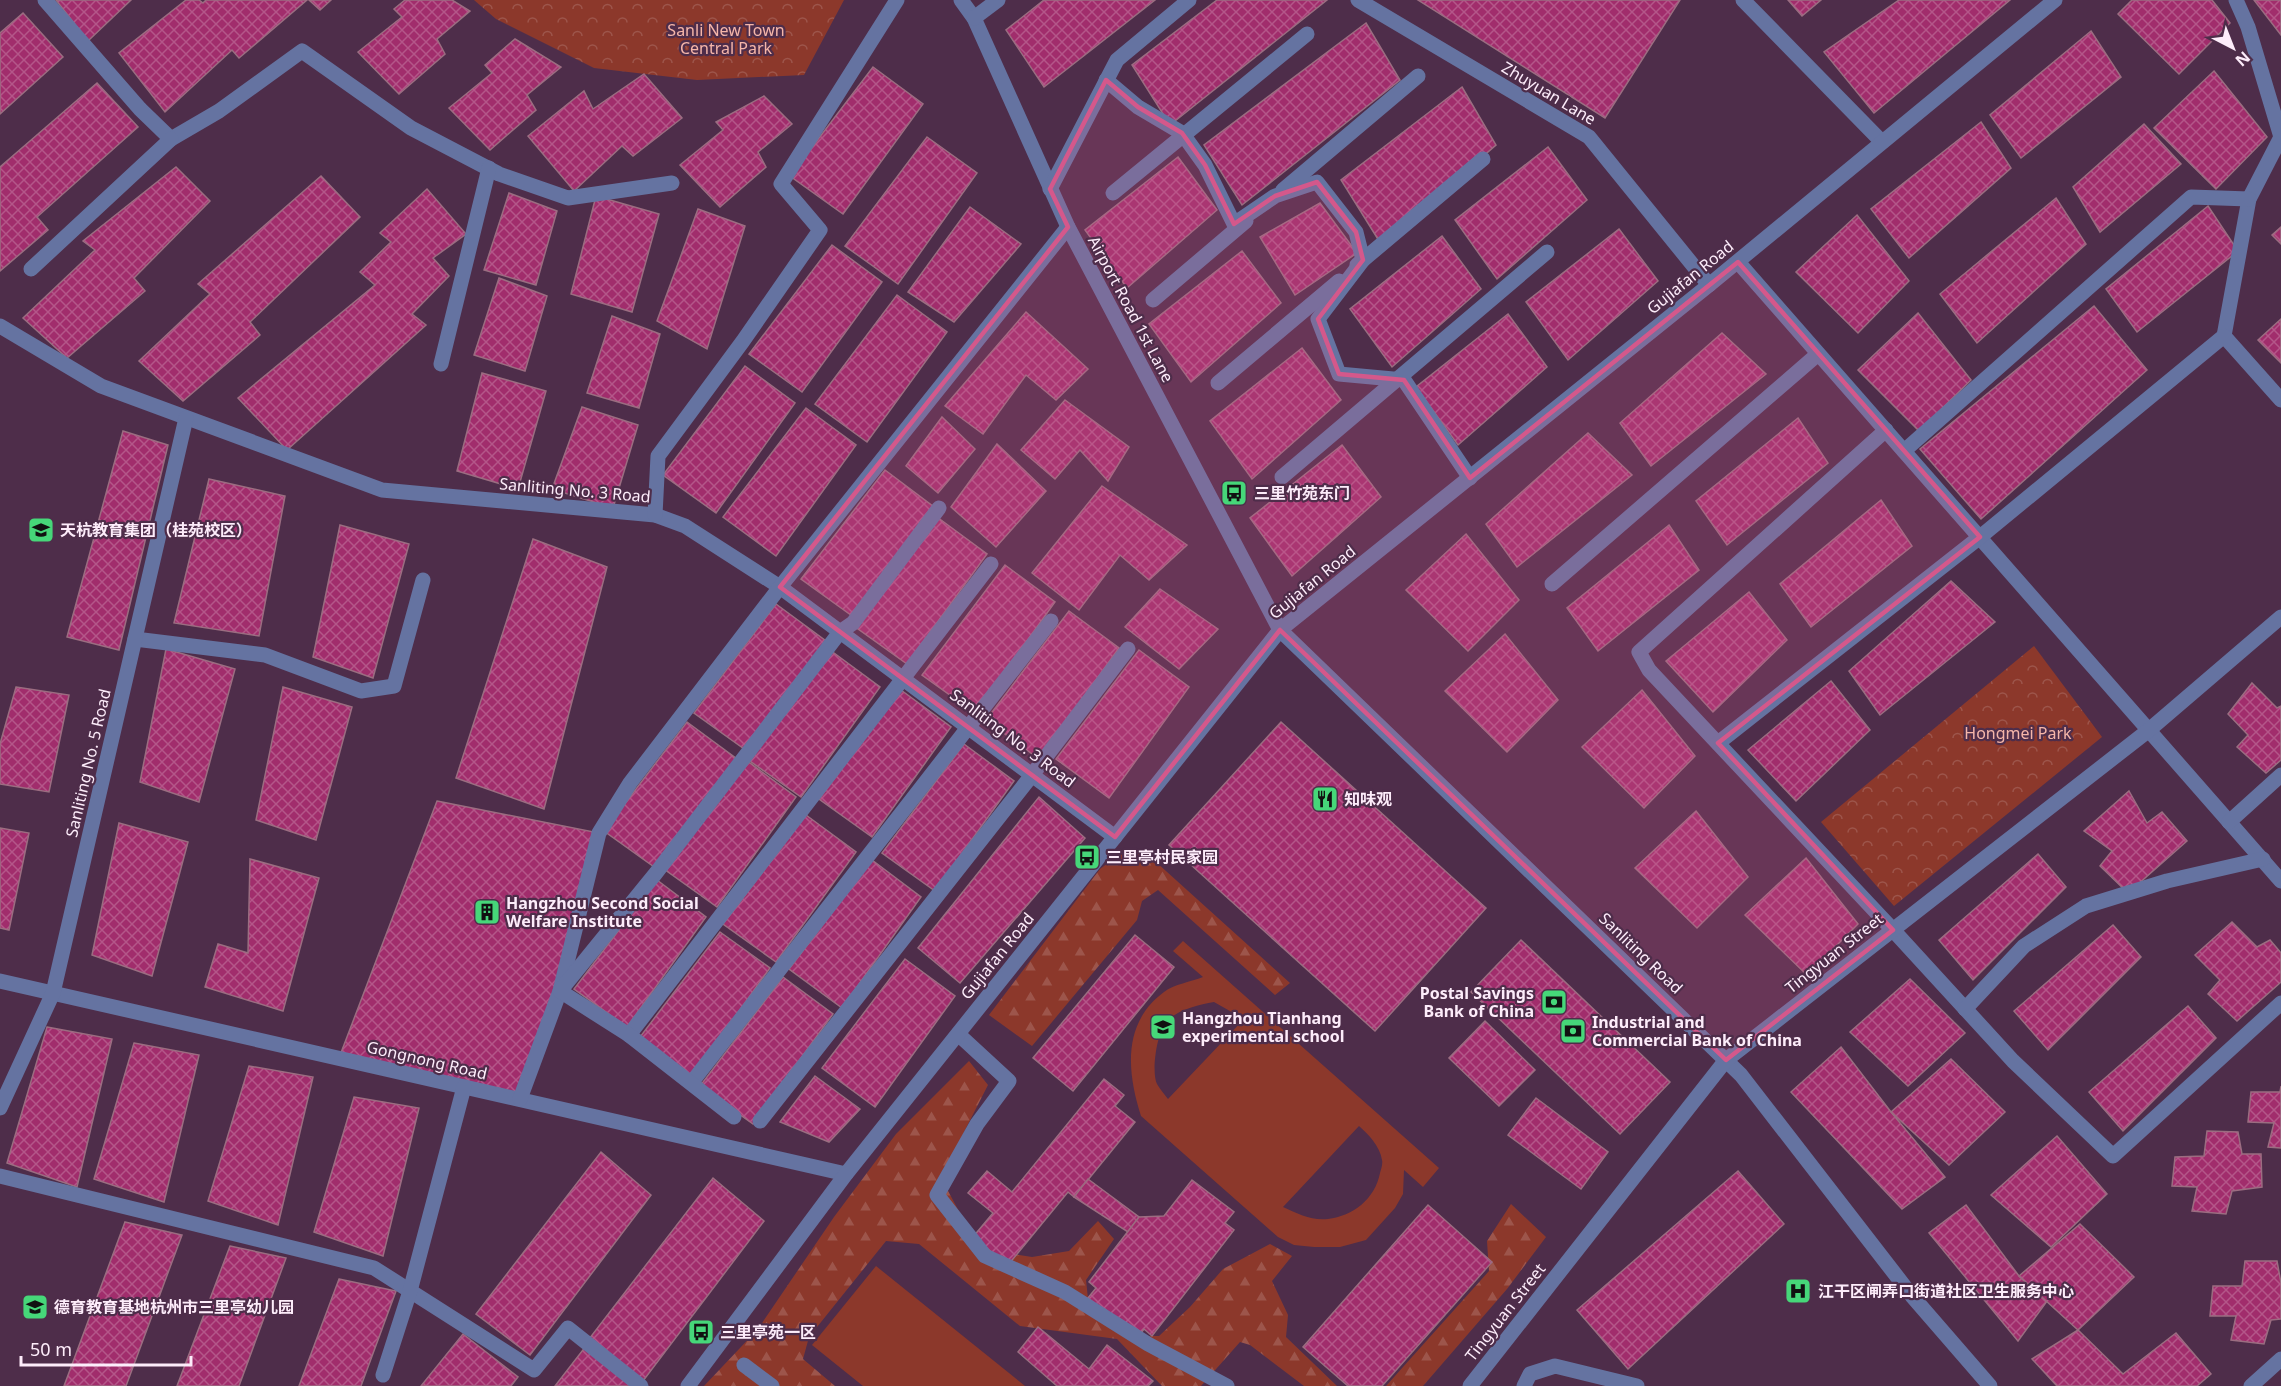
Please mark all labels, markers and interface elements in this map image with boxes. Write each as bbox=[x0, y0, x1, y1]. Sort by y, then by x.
north arrow bbox=[2203, 18, 2263, 78]
park label: Sanli New Town Central Park bbox=[667, 19, 785, 59]
text: N bbox=[2231, 47, 2255, 72]
street label: Zhuyuan Lane bbox=[1498, 56, 1600, 130]
street label: Airport Road 1st Lane bbox=[1083, 232, 1179, 386]
street label: Gujiafan Road bbox=[1642, 235, 1738, 319]
street label: Sanliting No. 3 Road bbox=[498, 472, 652, 508]
bus stop icon: 三里竹苑东门 bbox=[1219, 478, 1249, 508]
place label: 三里竹苑东门 bbox=[1254, 482, 1350, 504]
school or university icon: 天杭教育集团（桂苑校区） bbox=[26, 515, 56, 545]
place label: 天杭教育集团（桂苑校区） bbox=[60, 519, 252, 541]
street label: Gujiafan Road bbox=[1264, 540, 1360, 624]
street label: Sanliting No. 3 Road bbox=[946, 684, 1080, 792]
street label: Sanliting No. 5 Road bbox=[60, 687, 116, 839]
park label: Hongmei Park bbox=[1964, 722, 2072, 744]
restaurant icon: 知味观 bbox=[1310, 784, 1340, 814]
place label: 知味观 bbox=[1344, 788, 1392, 810]
bus stop icon: 三里亭村民家园 bbox=[1072, 842, 1102, 872]
place label: 三里亭村民家园 bbox=[1106, 846, 1218, 868]
place label: Hangzhou Second Social Welfare Institute bbox=[506, 892, 699, 932]
building icon: Hangzhou Second Social Welfare Institute bbox=[472, 897, 502, 927]
street label: Gujiafan Road bbox=[955, 908, 1039, 1004]
street label: Sanliting Road bbox=[1594, 908, 1688, 998]
street label: Tingyuan Street bbox=[1781, 908, 1888, 998]
place label: Postal Savings Bank of China bbox=[1420, 982, 1534, 1022]
bank icon: Postal Savings Bank of China bbox=[1539, 987, 1569, 1017]
place label: Hangzhou Tianhang experimental school bbox=[1182, 1007, 1345, 1047]
place label: Industrial and Commercial Bank of China bbox=[1592, 1011, 1802, 1051]
school or university icon: Hangzhou Tianhang experimental school bbox=[1148, 1012, 1178, 1042]
bank icon: Industrial and Commercial Bank of China bbox=[1558, 1016, 1588, 1046]
street label: Gongnong Road bbox=[365, 1035, 489, 1085]
street label: Tingyuan Street bbox=[1460, 1258, 1550, 1365]
hospital icon: 江干区闸弄口街道社区卫生服务中心 bbox=[1783, 1276, 1813, 1306]
place label: 江干区闸弄口街道社区卫生服务中心 bbox=[1818, 1280, 2074, 1302]
school or university icon: 德育教育基地杭州市三里亭幼儿园 bbox=[20, 1292, 50, 1322]
place label: 德育教育基地杭州市三里亭幼儿园 bbox=[54, 1296, 294, 1318]
bus stop icon: 三里亭苑一区 bbox=[686, 1317, 716, 1347]
place label: 三里亭苑一区 bbox=[720, 1321, 816, 1343]
scale bar bbox=[21, 1329, 190, 1367]
text: 50 m bbox=[30, 1337, 72, 1361]

